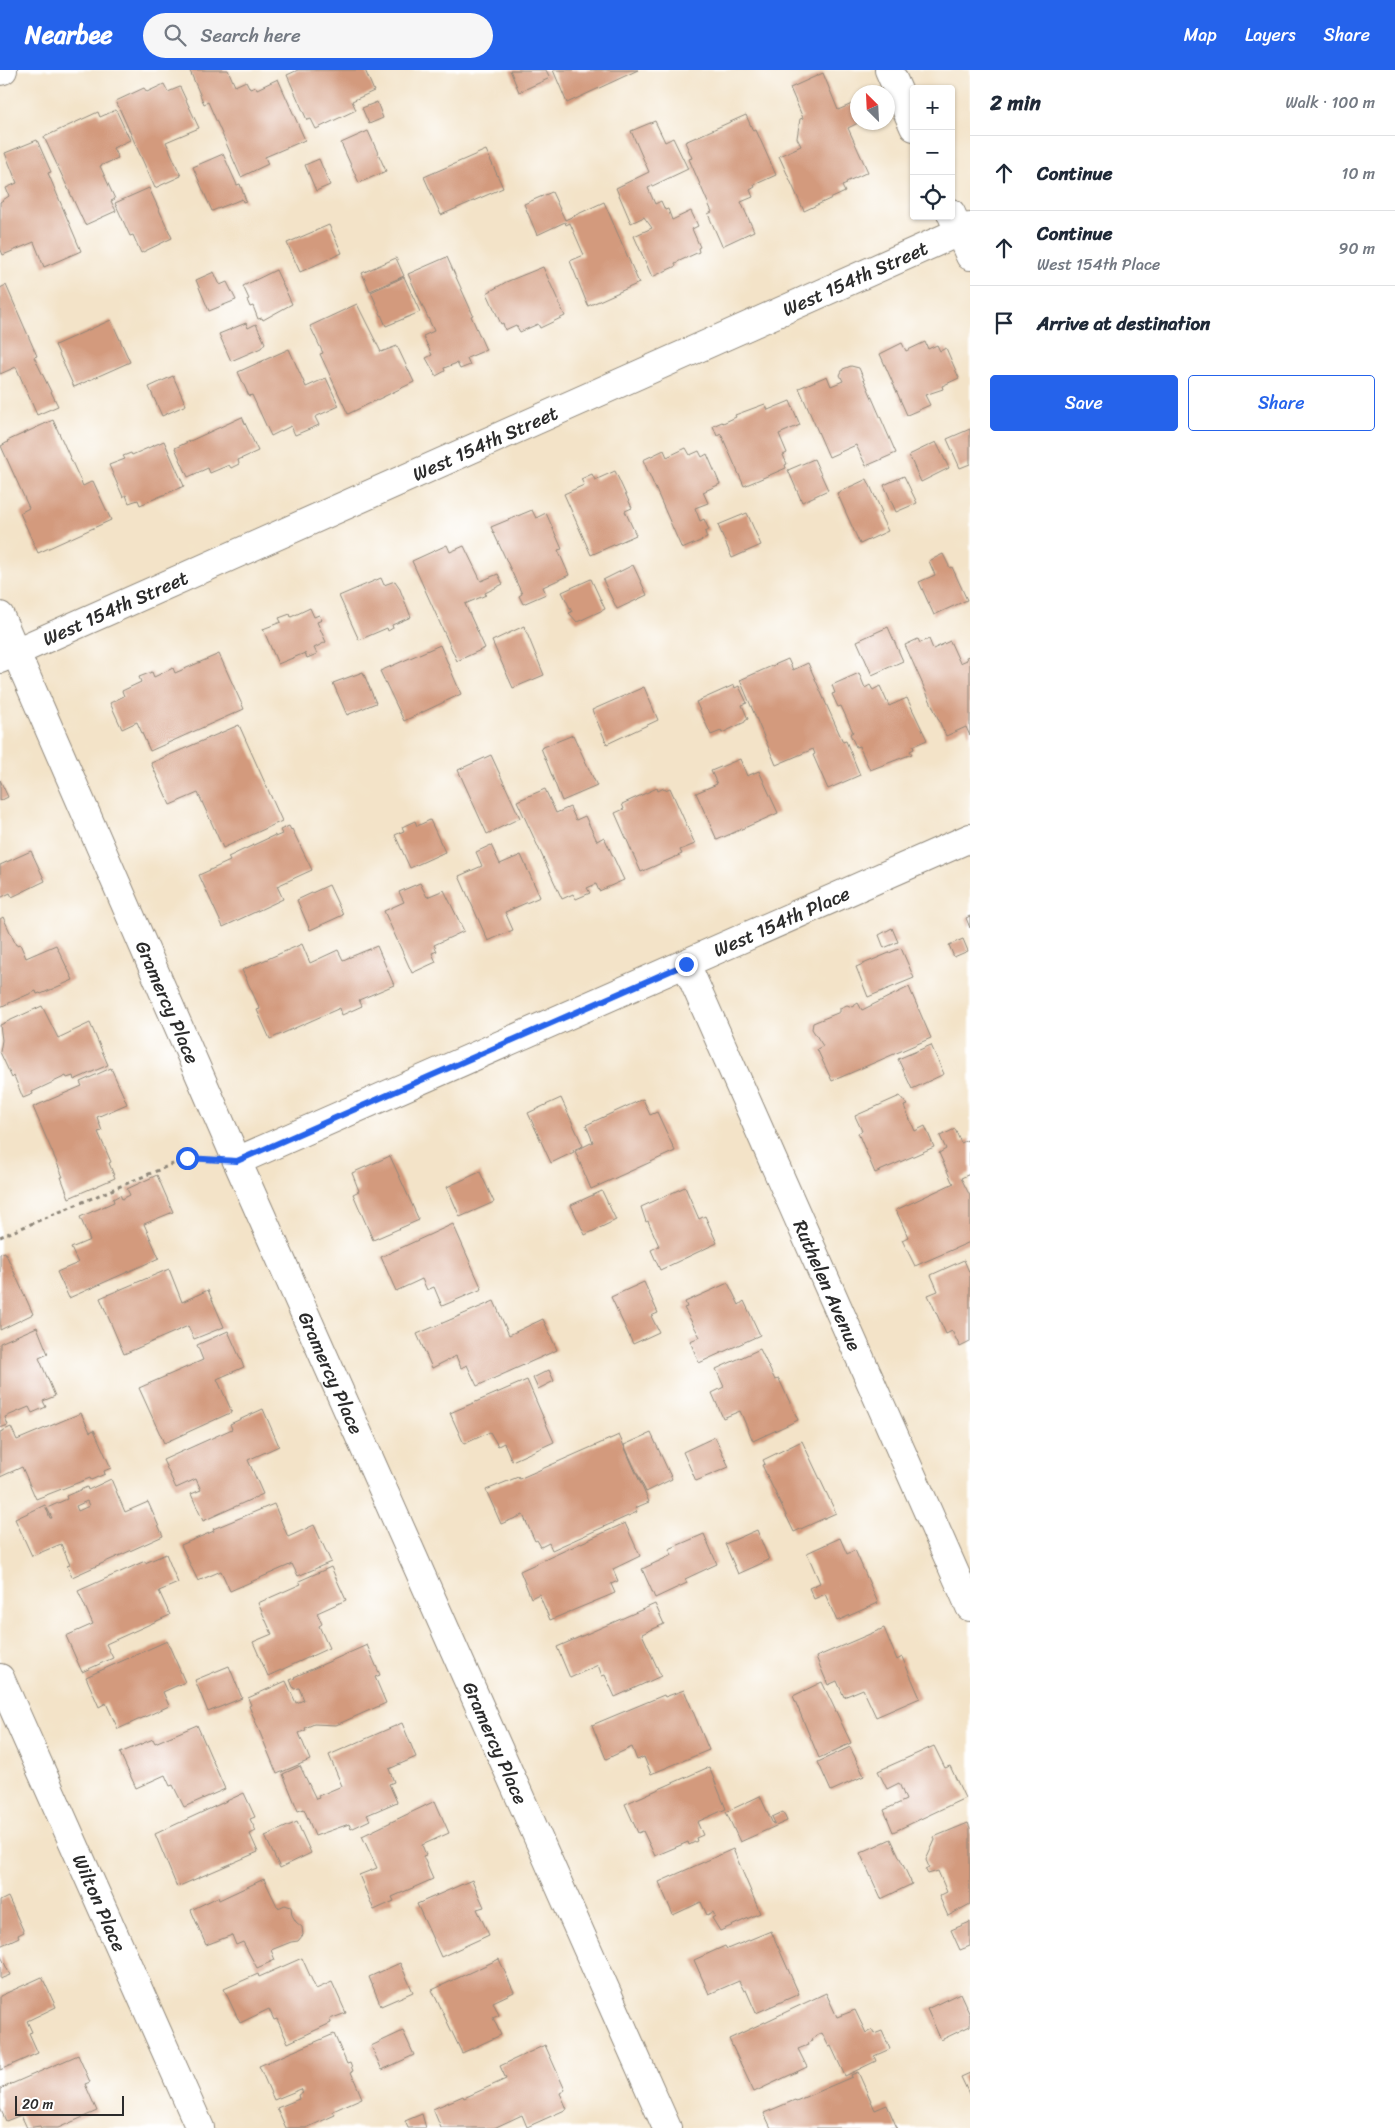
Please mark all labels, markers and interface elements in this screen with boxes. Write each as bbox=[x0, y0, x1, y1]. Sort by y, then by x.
search box bbox=[143, 13, 493, 58]
text: Nearbee bbox=[25, 14, 113, 56]
text: Search here bbox=[201, 19, 301, 52]
text: Map bbox=[1184, 19, 1217, 51]
text: Layers bbox=[1245, 19, 1296, 51]
text: Share bbox=[1324, 19, 1370, 51]
icon: search bbox=[161, 21, 189, 49]
text: 2 min bbox=[990, 84, 1041, 122]
north arrow bbox=[850, 85, 895, 130]
map controls bbox=[910, 85, 955, 220]
button: + bbox=[910, 85, 955, 130]
text: Walk · 100 m bbox=[1285, 88, 1375, 117]
button: − bbox=[910, 130, 955, 175]
text: Continue bbox=[1037, 157, 1113, 190]
icon: ahead bbox=[990, 159, 1018, 187]
text: 10 m bbox=[1342, 159, 1375, 188]
button: locate bbox=[910, 175, 955, 220]
text: Continue bbox=[1037, 217, 1113, 250]
street label: West 154th Street bbox=[777, 231, 933, 325]
icon: ahead bbox=[990, 234, 1018, 262]
text: 90 m bbox=[1339, 234, 1375, 263]
text: West 154th Place bbox=[1037, 250, 1160, 279]
text: Arrive at destination bbox=[1037, 307, 1210, 340]
icon: arrive bbox=[990, 309, 1018, 337]
button: Save bbox=[990, 375, 1178, 431]
button: Share bbox=[1188, 375, 1375, 431]
street label: West 154th Street bbox=[407, 396, 563, 490]
street label: West 154th Street bbox=[37, 561, 193, 655]
street label: West 154th Place bbox=[708, 876, 855, 966]
street label: Gramercy Place bbox=[127, 935, 209, 1069]
route end bbox=[675, 953, 698, 976]
route start bbox=[176, 1147, 199, 1170]
street label: Ruthelen Avenue bbox=[784, 1214, 871, 1356]
street label: Gramercy Place bbox=[289, 1306, 373, 1440]
street label: Gramercy Place bbox=[454, 1676, 538, 1810]
street label: Wilton Place bbox=[64, 1848, 136, 1957]
text: 20 m bbox=[22, 2092, 53, 2117]
scale bar bbox=[15, 2093, 124, 2116]

